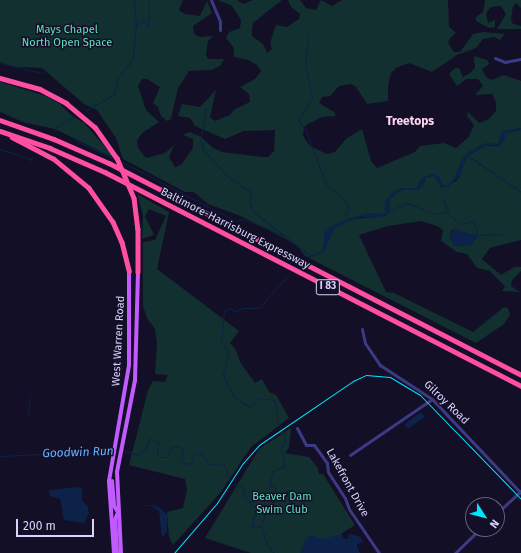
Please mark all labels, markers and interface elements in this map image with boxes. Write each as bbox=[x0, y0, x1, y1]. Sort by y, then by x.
park label: Mays Chapel North Open Space bbox=[22, 24, 112, 50]
district label: Treetops bbox=[386, 115, 434, 129]
street label: Baltimore-Harrisburg Expressway bbox=[158, 186, 312, 272]
road number: I 83 bbox=[315, 279, 341, 295]
street label: West Warren Road bbox=[110, 295, 128, 387]
street label: Gilroy Road bbox=[421, 378, 471, 428]
water label: Goodwin Run bbox=[42, 445, 114, 461]
street label: Lakefront Drive bbox=[323, 447, 371, 519]
park label: Beaver Dam Swim Club bbox=[252, 491, 312, 517]
north arrow bbox=[465, 497, 505, 537]
scale bar bbox=[18, 511, 96, 537]
text: N bbox=[487, 517, 502, 531]
text: 200 m bbox=[23, 519, 56, 533]

